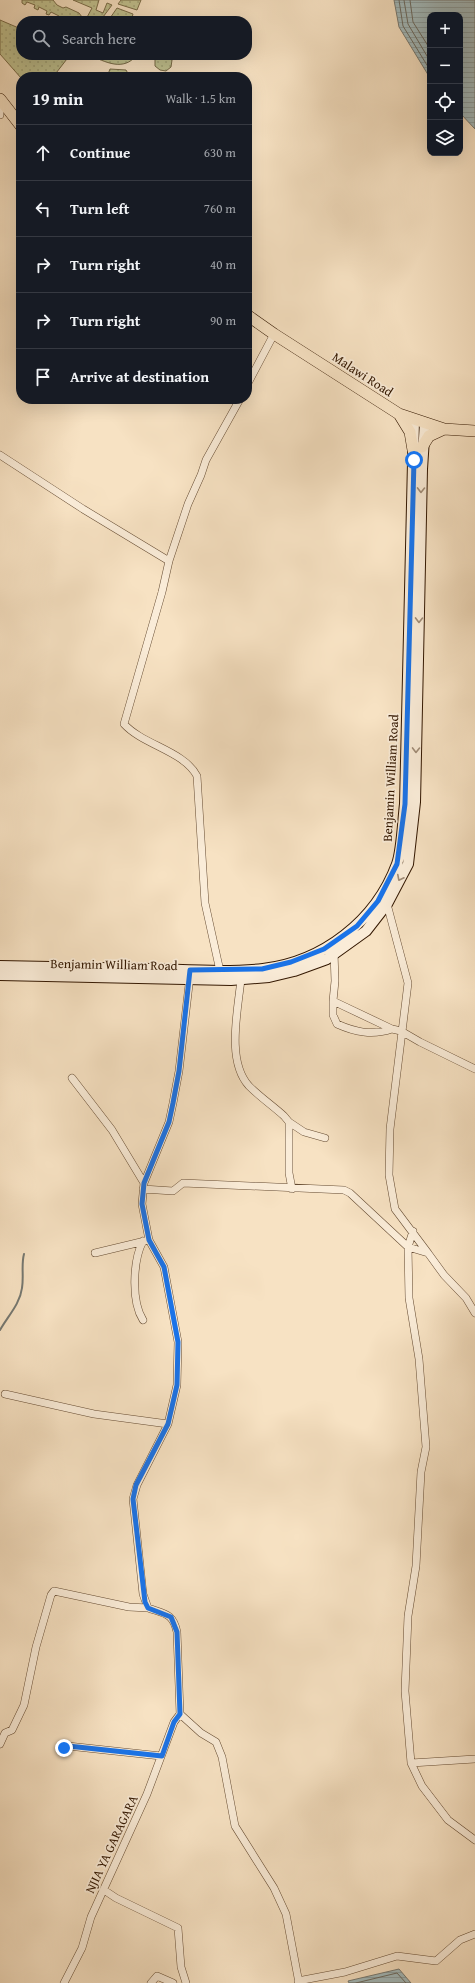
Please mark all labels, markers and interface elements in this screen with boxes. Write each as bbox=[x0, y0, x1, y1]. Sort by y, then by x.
map controls bbox=[427, 12, 463, 156]
button: + bbox=[427, 12, 463, 48]
search box bbox=[16, 16, 252, 60]
icon: search bbox=[30, 27, 52, 49]
text: Search here bbox=[62, 28, 136, 49]
button: − bbox=[427, 48, 463, 84]
button: locate bbox=[427, 84, 463, 120]
text: 19 min bbox=[32, 86, 83, 111]
text: Walk · 1.5 km bbox=[165, 89, 236, 108]
button: layers bbox=[427, 120, 463, 156]
icon: ahead bbox=[32, 142, 54, 164]
text: Continue bbox=[70, 142, 131, 163]
text: 630 m bbox=[204, 143, 236, 162]
icon: left bbox=[32, 198, 54, 220]
text: Turn left bbox=[70, 198, 129, 219]
text: 760 m bbox=[204, 199, 236, 218]
icon: right bbox=[32, 254, 54, 276]
text: Turn right bbox=[70, 254, 141, 275]
text: 40 m bbox=[210, 255, 236, 274]
icon: right bbox=[32, 310, 54, 332]
text: Turn right bbox=[70, 310, 141, 331]
text: 90 m bbox=[210, 311, 236, 330]
street label: Malawi Road bbox=[328, 348, 397, 401]
icon: arrive bbox=[32, 366, 54, 388]
text: Arrive at destination bbox=[70, 366, 209, 387]
route start bbox=[405, 451, 423, 469]
one-way arrow bbox=[417, 487, 425, 493]
one-way arrow bbox=[415, 617, 423, 623]
street label: Benjamin William Road bbox=[378, 714, 403, 842]
one-way arrow bbox=[412, 747, 420, 753]
one-way arrow bbox=[398, 873, 405, 881]
street label: Benjamin William Road bbox=[50, 954, 178, 975]
route end bbox=[55, 1739, 73, 1757]
street label: NJIA YA GARAGARA bbox=[80, 1792, 143, 1896]

